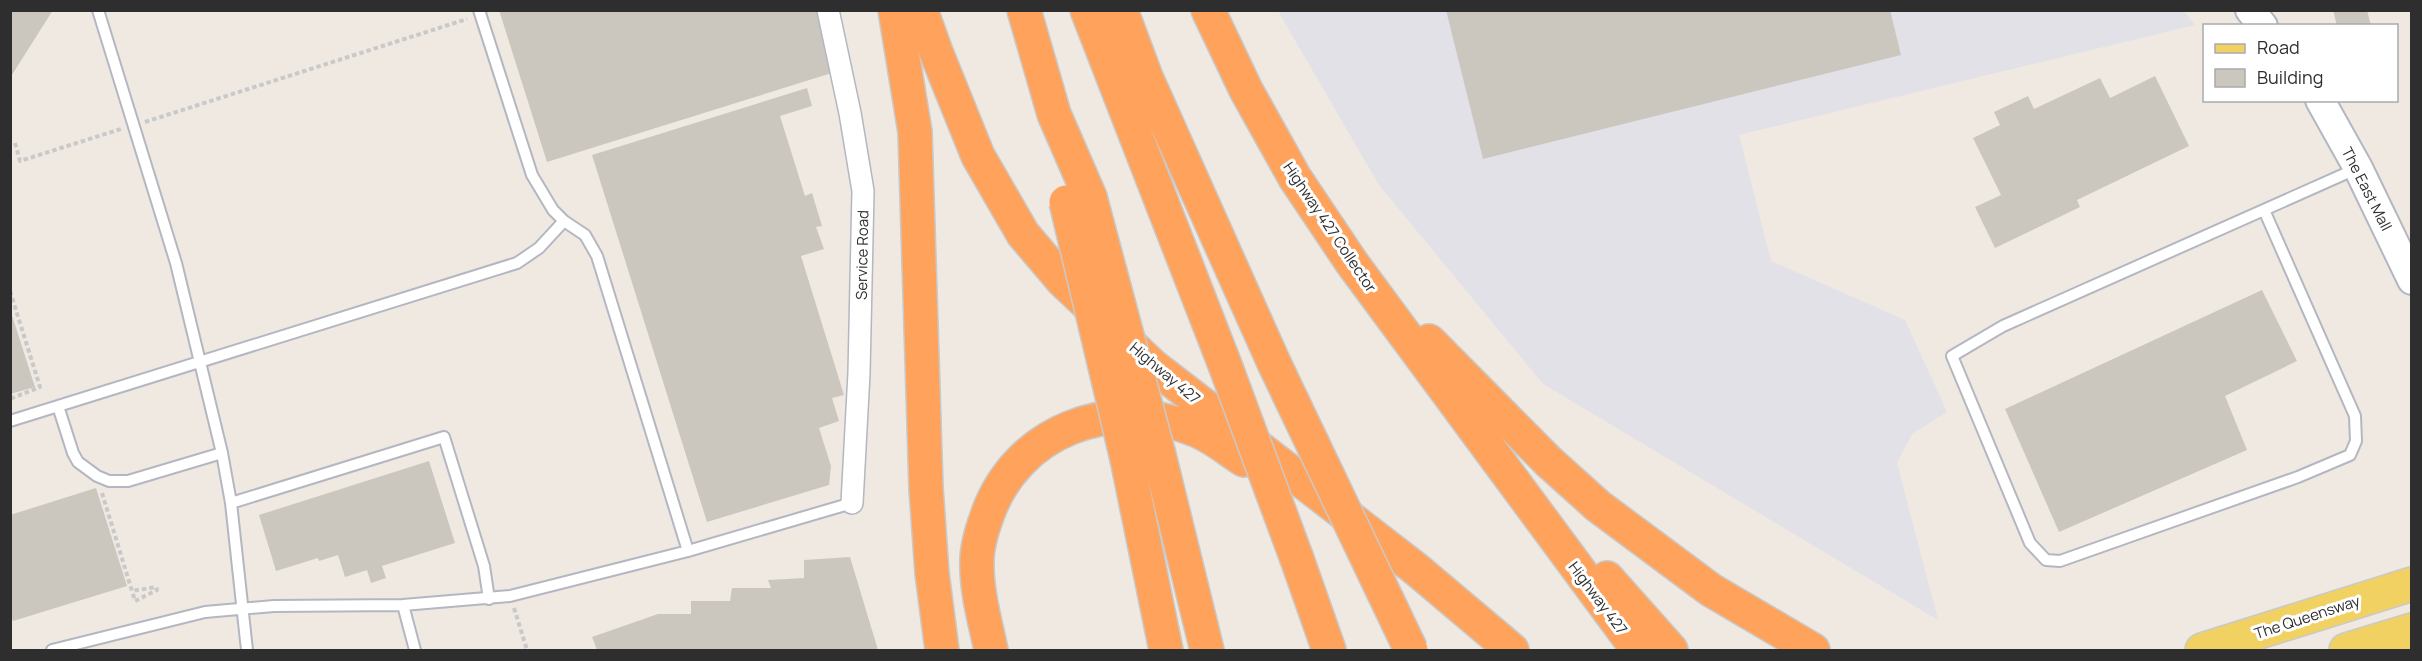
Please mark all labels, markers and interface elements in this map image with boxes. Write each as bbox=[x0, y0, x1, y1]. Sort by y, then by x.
legend bbox=[2203, 24, 2398, 102]
text: Road bbox=[2257, 35, 2300, 59]
text: Building bbox=[2257, 65, 2323, 89]
street label: The East Mall bbox=[2337, 144, 2397, 234]
street label: Highway 427 Collector bbox=[1279, 158, 1382, 297]
street label: Service Road bbox=[851, 210, 873, 300]
street label: Highway 427 bbox=[1125, 337, 1205, 409]
street label: Highway 427 bbox=[1564, 557, 1632, 639]
street label: The Queensway bbox=[2251, 590, 2363, 644]

